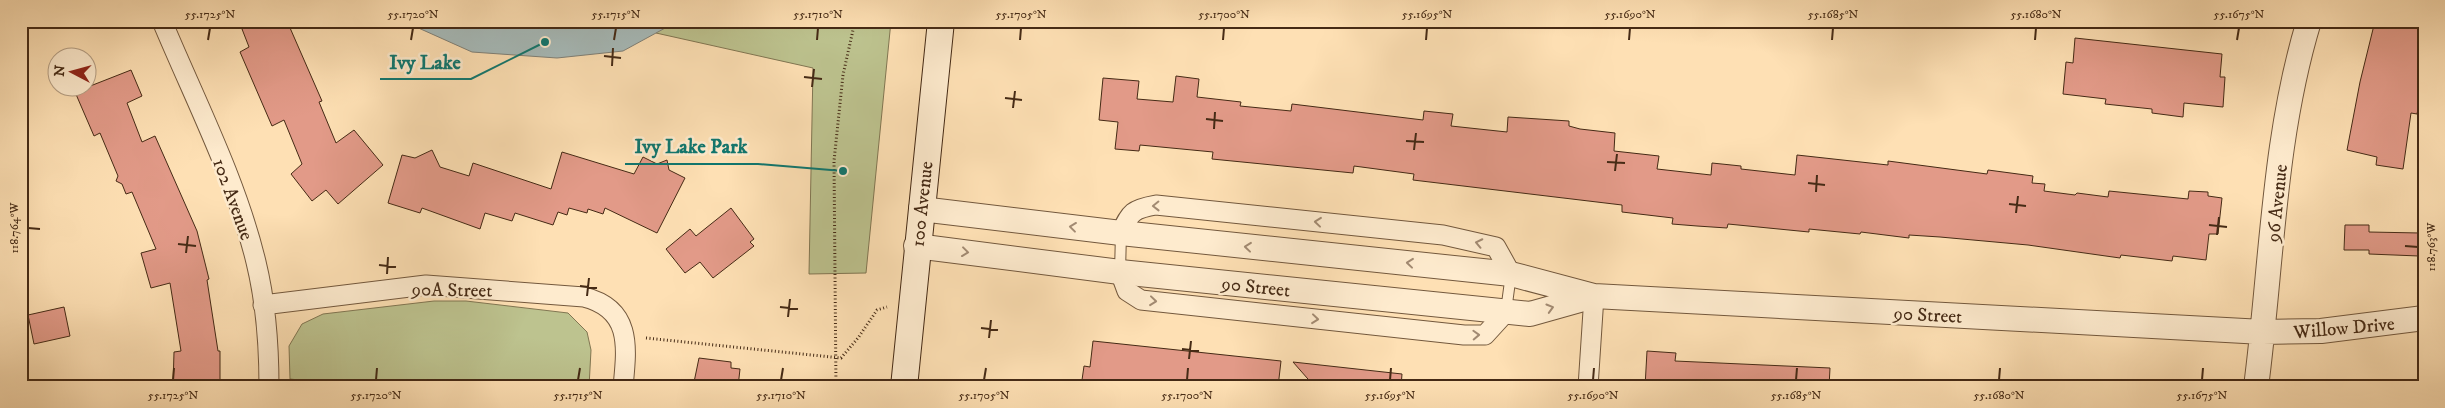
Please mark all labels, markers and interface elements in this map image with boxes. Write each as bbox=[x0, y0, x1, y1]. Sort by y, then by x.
text: 55.1725°N bbox=[185, 7, 235, 22]
text: 55.1720°N bbox=[387, 7, 439, 22]
text: 55.1715°N bbox=[591, 7, 641, 22]
text: 55.1710°N bbox=[793, 7, 843, 22]
text: 55.1705°N bbox=[995, 7, 1047, 22]
text: 55.1700°N bbox=[1198, 7, 1250, 22]
text: 55.1695°N bbox=[1402, 7, 1452, 22]
text: 55.1690°N bbox=[1604, 7, 1656, 22]
text: 55.1685°N bbox=[1808, 7, 1858, 22]
text: 55.1680°N bbox=[2010, 7, 2062, 22]
text: 55.1675°N bbox=[2214, 7, 2265, 22]
callout: Ivy Lake bbox=[380, 44, 471, 79]
north arrow bbox=[48, 48, 98, 98]
text: Ivy Lake bbox=[389, 51, 461, 76]
text: N bbox=[51, 64, 70, 77]
callout: Ivy Lake Park bbox=[625, 129, 758, 164]
text: Ivy Lake Park bbox=[634, 135, 749, 160]
street label: 102 Avenue bbox=[207, 155, 258, 244]
street label: 100 Avenue bbox=[907, 160, 938, 248]
street label: 96 Avenue bbox=[2262, 163, 2293, 244]
text: 118.764°W bbox=[7, 201, 22, 254]
one-way arrow bbox=[1152, 201, 1160, 211]
one-way arrow bbox=[1314, 217, 1322, 228]
text: 118.763°W bbox=[2424, 222, 2439, 271]
one-way arrow bbox=[1069, 223, 1077, 233]
one-way arrow bbox=[1474, 238, 1483, 249]
one-way arrow bbox=[1244, 241, 1252, 252]
one-way arrow bbox=[961, 246, 969, 257]
one-way arrow bbox=[1406, 258, 1414, 269]
street label: 90 Street bbox=[1219, 272, 1291, 303]
street label: 90A Street bbox=[410, 278, 493, 303]
one-way arrow bbox=[1150, 295, 1158, 306]
street label: 90 Street bbox=[1892, 302, 1963, 329]
one-way arrow bbox=[1546, 304, 1554, 314]
one-way arrow bbox=[1311, 313, 1319, 324]
street label: Willow Drive bbox=[2292, 313, 2396, 344]
one-way arrow bbox=[1473, 330, 1481, 340]
text: 55.1725°N bbox=[148, 388, 198, 403]
text: 55.1720°N bbox=[350, 388, 402, 403]
text: 55.1715°N bbox=[553, 388, 603, 403]
text: 55.1710°N bbox=[756, 388, 806, 403]
text: 55.1705°N bbox=[958, 388, 1010, 403]
text: 55.1700°N bbox=[1161, 388, 1213, 403]
text: 55.1695°N bbox=[1365, 388, 1415, 403]
text: 55.1690°N bbox=[1567, 388, 1619, 403]
text: 55.1685°N bbox=[1771, 388, 1821, 403]
text: 55.1680°N bbox=[1973, 388, 2025, 403]
text: 55.1675°N bbox=[2177, 388, 2228, 403]

